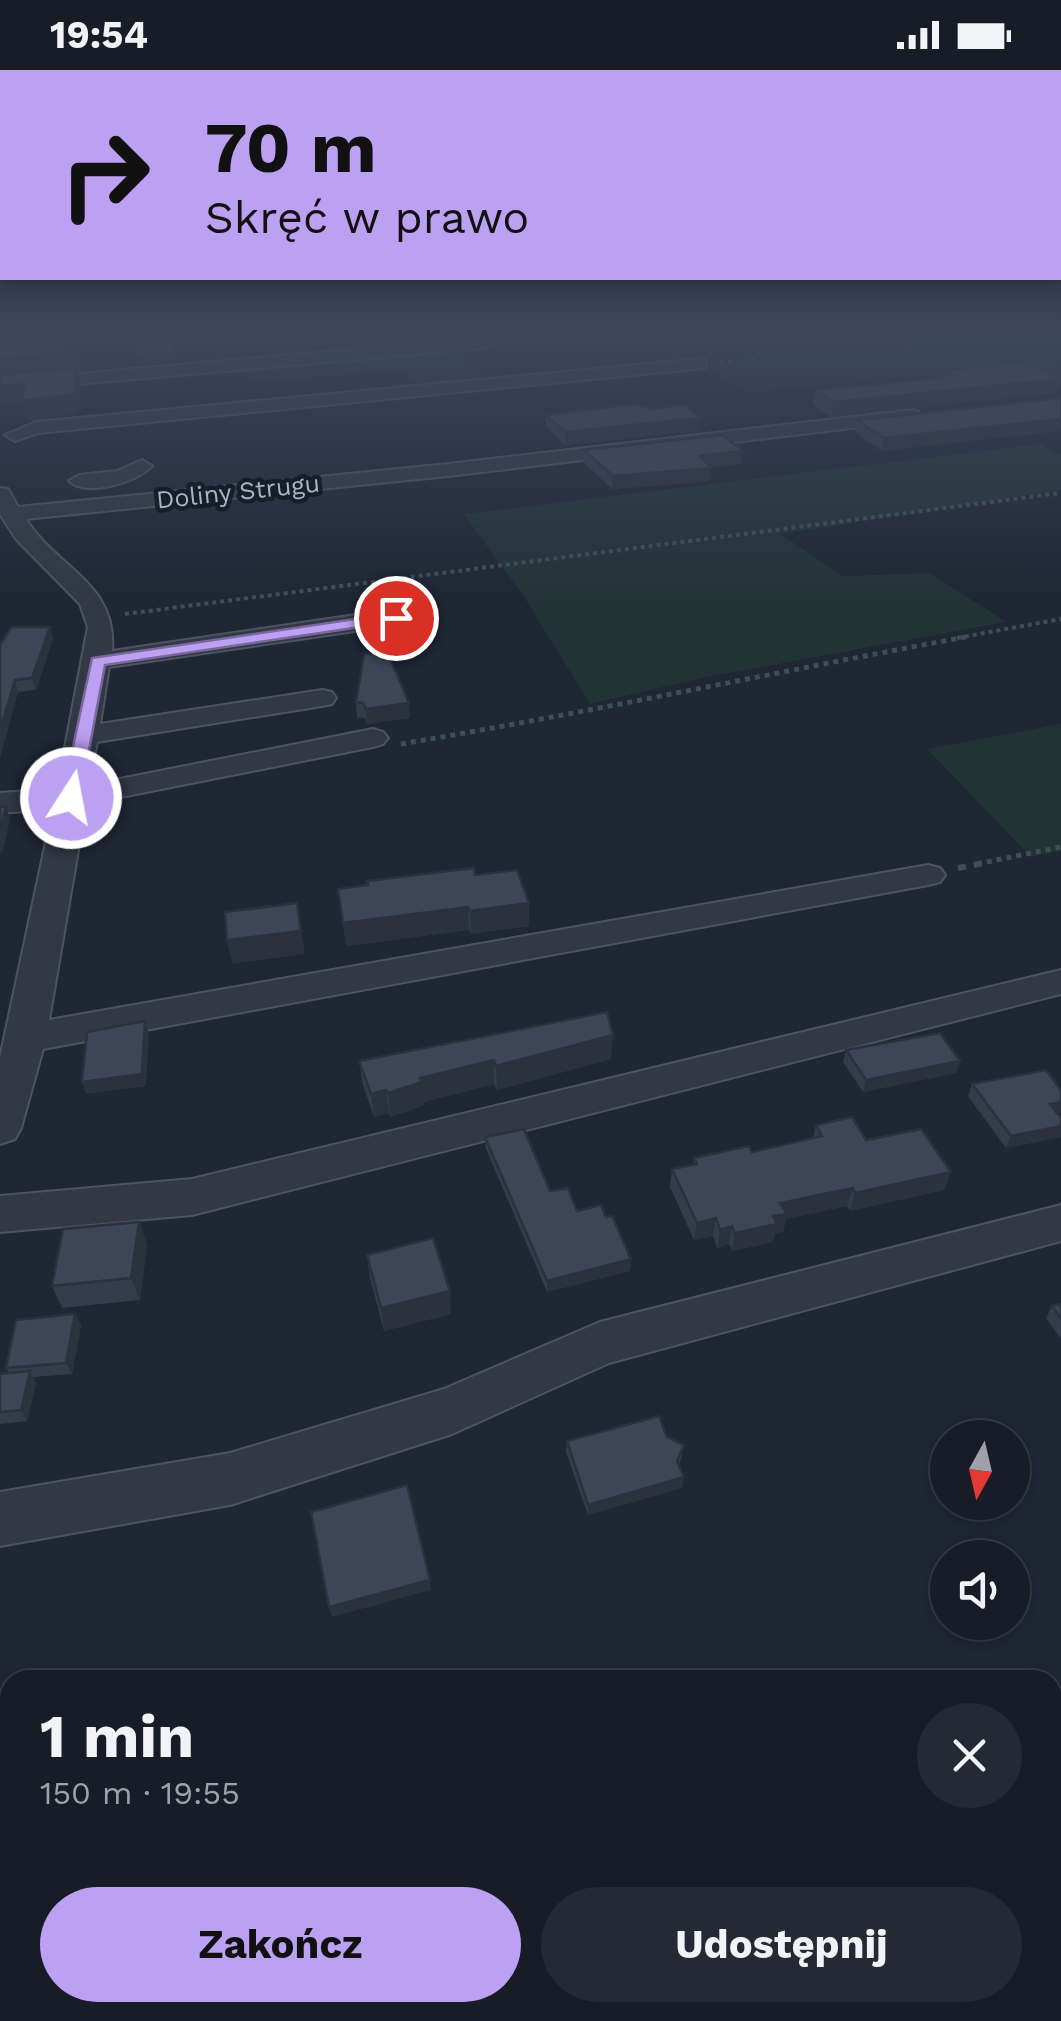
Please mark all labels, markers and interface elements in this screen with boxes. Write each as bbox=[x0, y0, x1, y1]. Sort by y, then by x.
text: 19:54 bbox=[50, 13, 148, 57]
text: 70 m bbox=[205, 107, 377, 189]
icon: right bbox=[40, 110, 170, 240]
text: Skręć w prawo bbox=[205, 191, 529, 244]
street label: Doliny Strugu bbox=[155, 468, 321, 514]
pin bbox=[354, 576, 439, 661]
icon: arrive bbox=[369, 591, 424, 646]
position arrow bbox=[19, 746, 123, 850]
north arrow bbox=[930, 1420, 1030, 1520]
map controls bbox=[930, 1420, 1030, 1640]
button: sound bbox=[930, 1540, 1030, 1640]
text: 1 min bbox=[40, 1701, 194, 1772]
button: close bbox=[917, 1703, 1022, 1808]
text: 150 m · 19:55 bbox=[40, 1774, 240, 1812]
button: Zakończ bbox=[40, 1887, 521, 2002]
button: Udostępnij bbox=[541, 1887, 1022, 2002]

